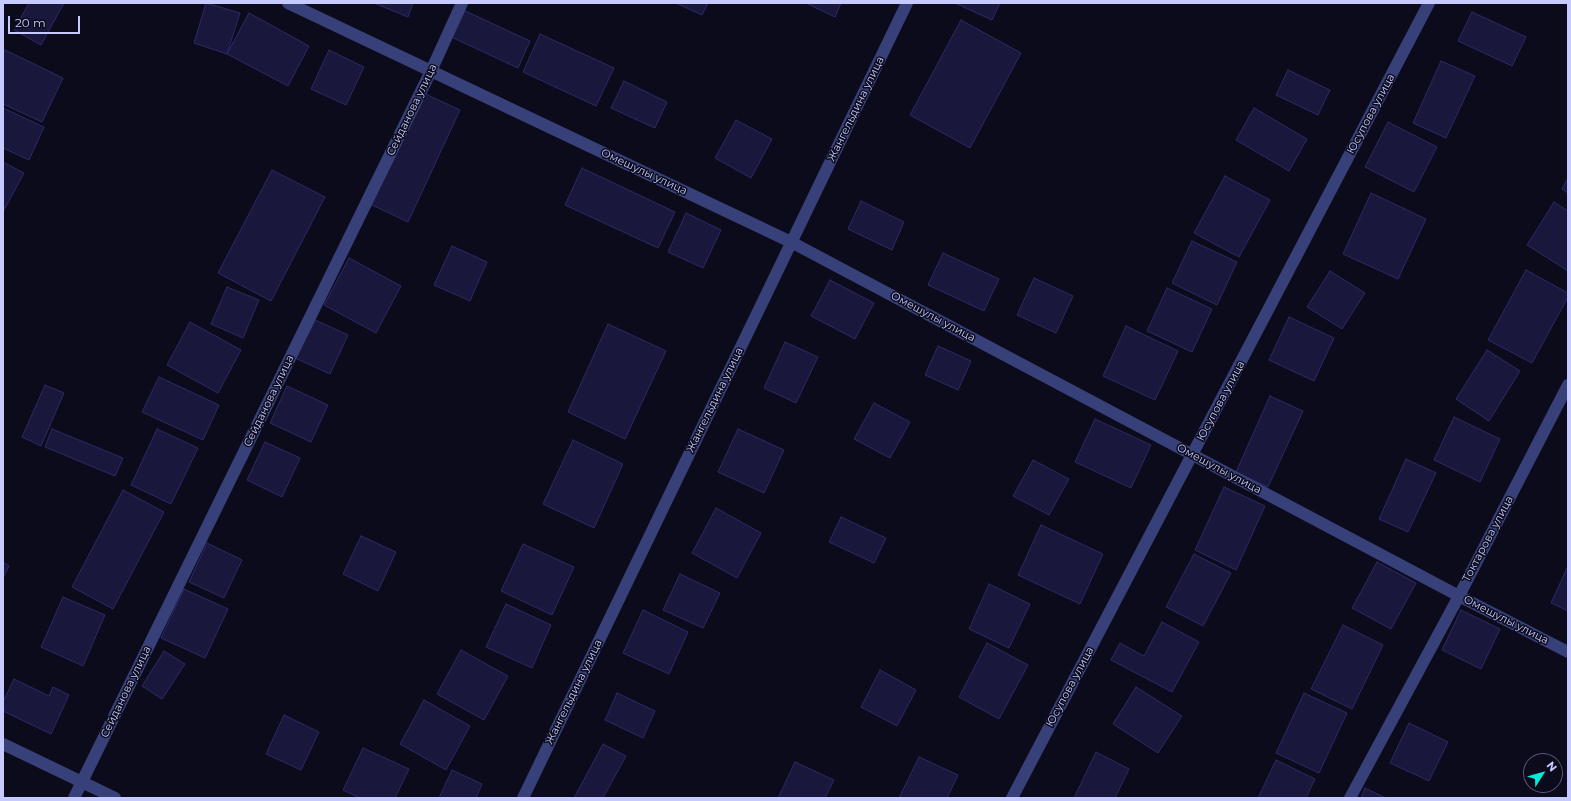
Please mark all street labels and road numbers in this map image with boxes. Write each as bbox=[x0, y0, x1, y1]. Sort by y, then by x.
street label: Жангельдина улица bbox=[825, 54, 887, 164]
street label: Сейданова улица bbox=[384, 62, 440, 158]
street label: Юсупова улица bbox=[1344, 72, 1398, 156]
street label: Омешулы улица bbox=[599, 146, 689, 198]
street label: Омешулы улица bbox=[889, 289, 977, 345]
street label: Жангельдина улица bbox=[684, 345, 746, 455]
street label: Сейданова улица bbox=[241, 353, 297, 449]
street label: Юсупова улица bbox=[1194, 359, 1248, 443]
street label: Омешулы улица bbox=[1175, 441, 1263, 497]
street label: Токтарова улица bbox=[1460, 494, 1516, 584]
street label: Омешулы улица bbox=[1461, 593, 1551, 647]
street label: Жангельдина улица bbox=[543, 637, 605, 747]
street label: Сейданова улица bbox=[98, 644, 154, 740]
street label: Юсупова улица bbox=[1043, 645, 1097, 729]

